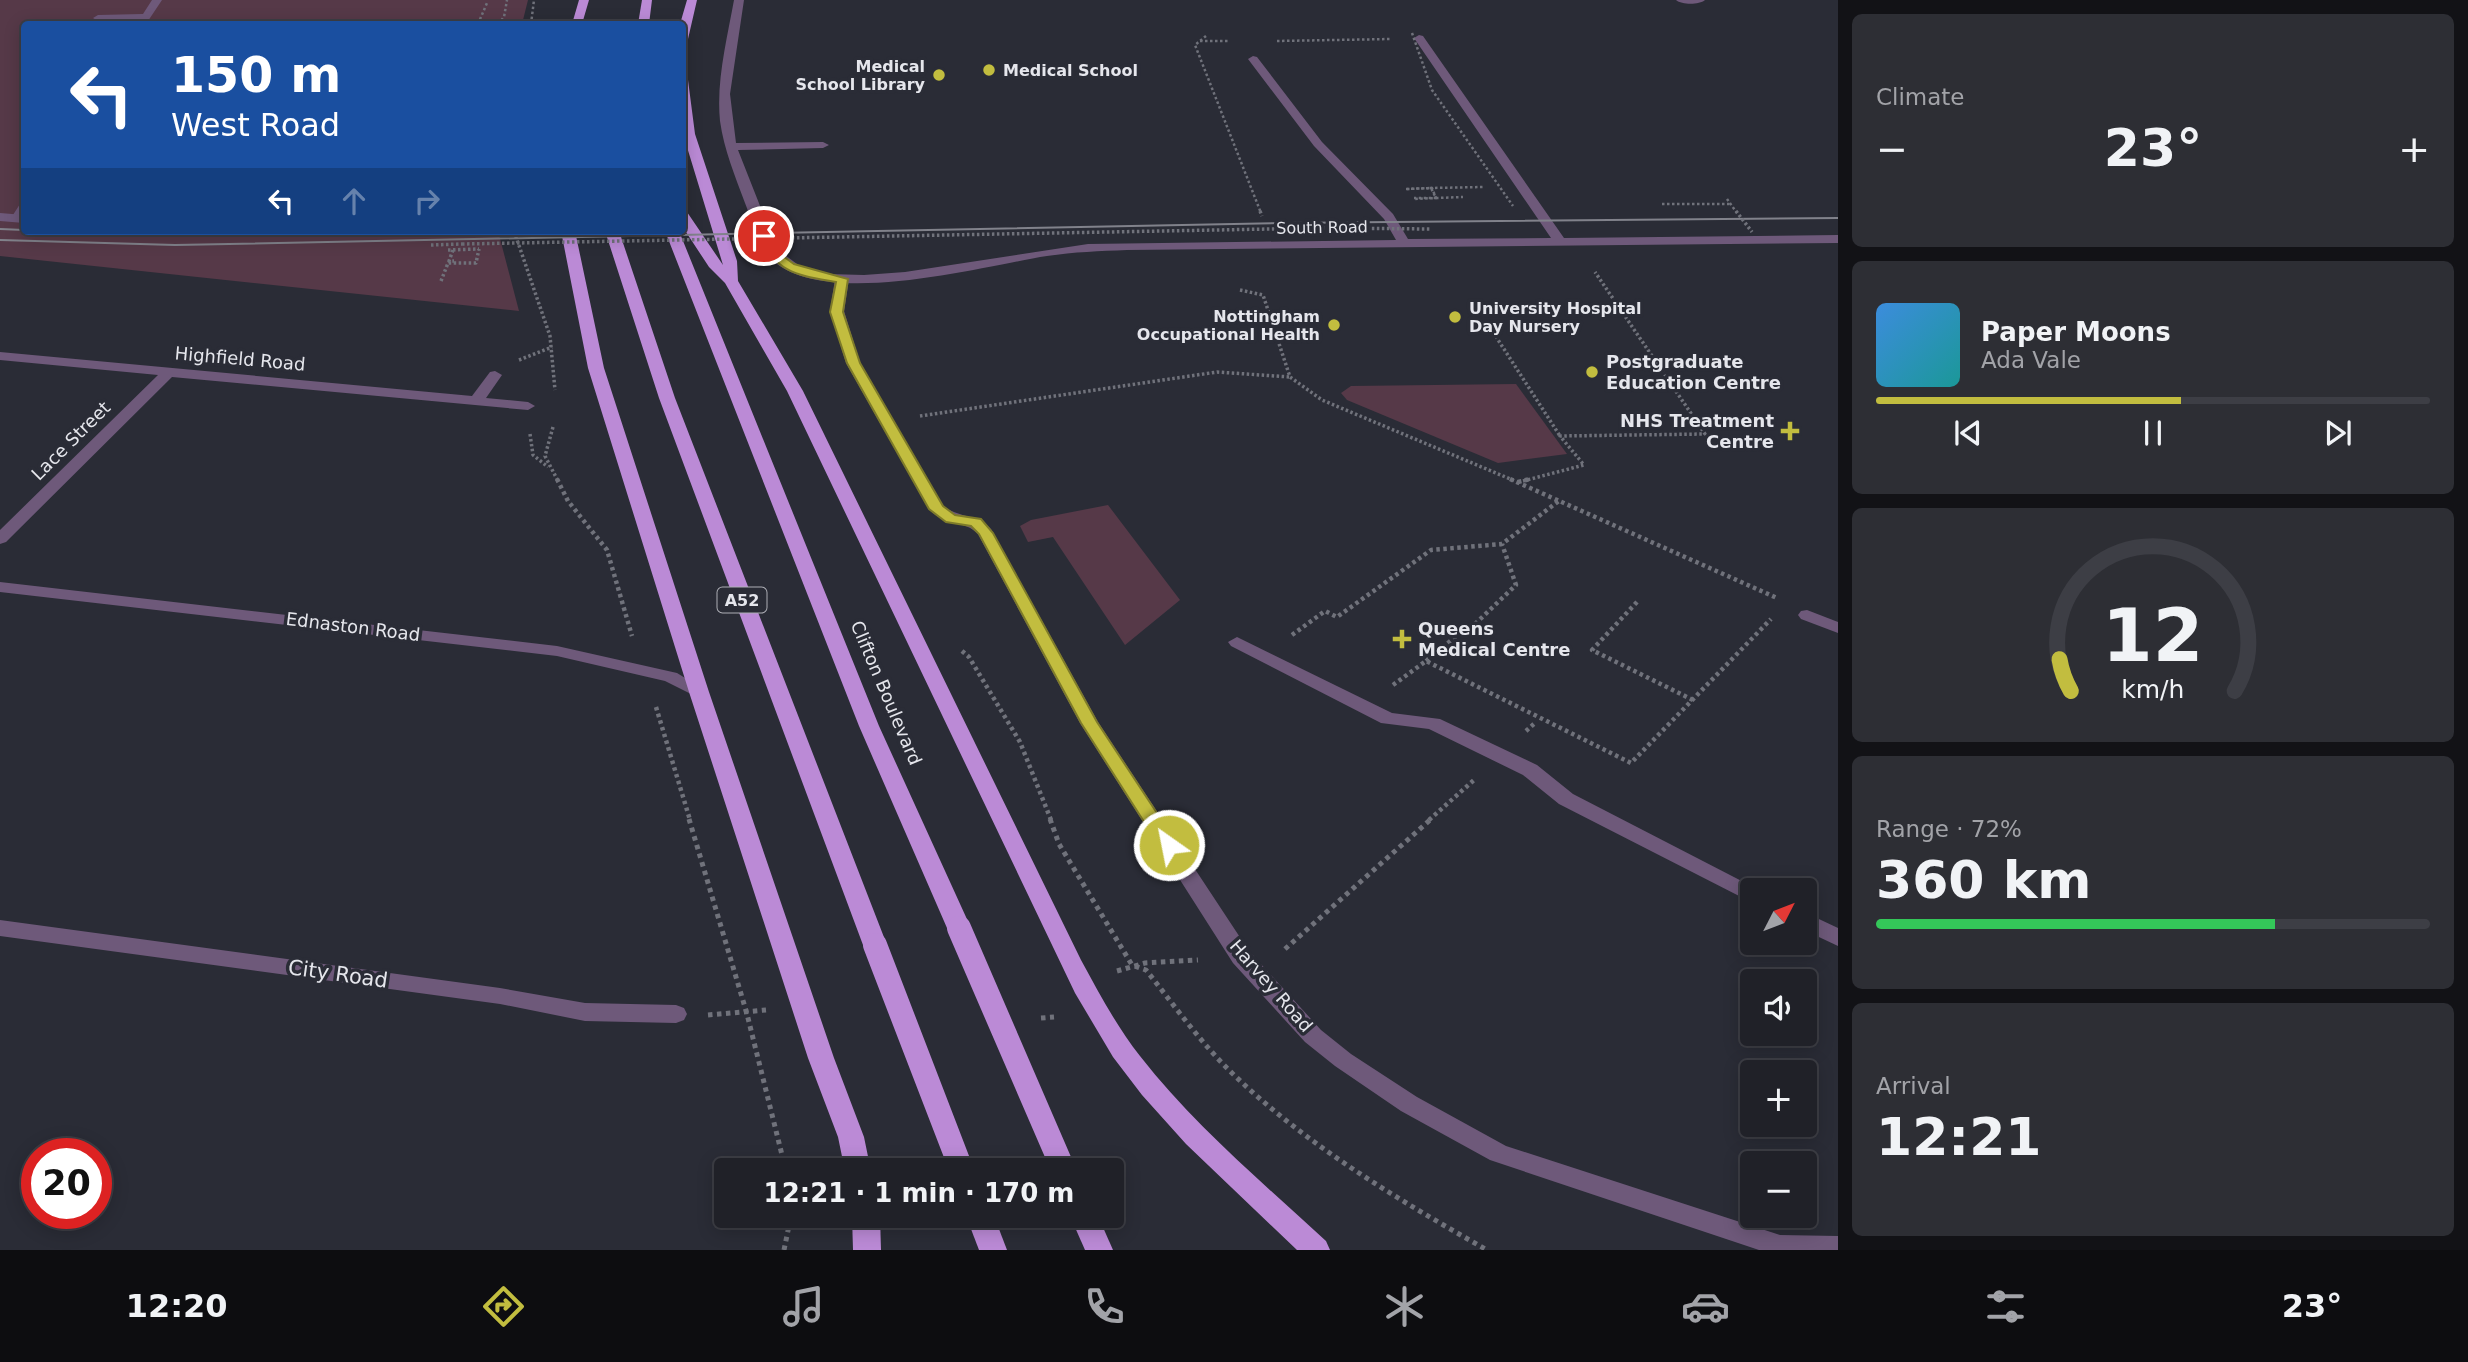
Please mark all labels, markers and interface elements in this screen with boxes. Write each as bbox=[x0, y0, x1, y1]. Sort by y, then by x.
text: 150 m bbox=[171, 47, 341, 104]
icon: left bbox=[56, 49, 147, 140]
place label: Medical School Library bbox=[795, 57, 926, 94]
place label: Medical School bbox=[1003, 61, 1138, 80]
marker: Medical School bbox=[981, 62, 997, 78]
marker: Medical School Library bbox=[931, 67, 947, 83]
text: Climate bbox=[1876, 84, 1965, 110]
text: West Road bbox=[171, 106, 340, 144]
text: 23° bbox=[2104, 118, 2202, 178]
text: − bbox=[1876, 127, 1908, 171]
text: + bbox=[2398, 127, 2430, 171]
icon: left bbox=[262, 182, 300, 220]
icon: ahead bbox=[335, 182, 373, 220]
icon: right bbox=[408, 182, 446, 220]
pin bbox=[734, 206, 794, 266]
icon: arrive bbox=[745, 217, 783, 255]
street label: South Road bbox=[1276, 217, 1368, 238]
place label: University Hospital Day Nursery bbox=[1469, 299, 1641, 336]
place label: Nottingham Occupational Health bbox=[1137, 307, 1320, 344]
marker: University Hospital Day Nursery bbox=[1447, 309, 1463, 325]
marker: Nottingham Occupational Health bbox=[1326, 317, 1342, 333]
text: Paper Moons bbox=[1981, 317, 2171, 347]
street label: Highfield Road bbox=[174, 342, 306, 375]
text: Ada Vale bbox=[1981, 347, 2081, 373]
place label: Postgraduate Education Centre bbox=[1606, 351, 1781, 393]
marker: Postgraduate Education Centre bbox=[1584, 364, 1600, 380]
street label: Lace Street bbox=[27, 397, 114, 484]
place label: NHS Treatment Centre bbox=[1620, 410, 1774, 452]
icon: previous bbox=[1949, 414, 1987, 452]
icon: pause bbox=[2134, 414, 2172, 452]
icon: next bbox=[2319, 414, 2357, 452]
marker: NHS Treatment Centre bbox=[1780, 421, 1800, 441]
road number: A52 bbox=[718, 587, 766, 612]
text: 12 bbox=[2102, 593, 2204, 678]
street label: Ednaston Road bbox=[285, 608, 421, 645]
street label: Clifton Boulevard bbox=[847, 617, 926, 768]
place label: Queens Medical Centre bbox=[1418, 618, 1570, 660]
marker: Queens Medical Centre bbox=[1392, 629, 1412, 649]
text: km/h bbox=[2121, 675, 2185, 704]
position arrow bbox=[1132, 808, 1206, 882]
text: Range · 72% bbox=[1876, 816, 2022, 842]
text: 360 km bbox=[1876, 850, 2091, 910]
north arrow bbox=[1740, 878, 1816, 956]
map controls bbox=[1740, 878, 1817, 1228]
street label: Harvey Road bbox=[1226, 935, 1317, 1036]
street label: City Road bbox=[287, 955, 389, 993]
button: sound bbox=[1740, 969, 1817, 1046]
button: + bbox=[1740, 1060, 1817, 1137]
text: Arrival bbox=[1876, 1073, 1951, 1099]
text: 12:21 bbox=[1876, 1107, 2042, 1167]
speed limit sign: 20 bbox=[21, 1138, 112, 1229]
button: − bbox=[1740, 1151, 1817, 1228]
text: 12:21 · 1 min · 170 m bbox=[764, 1178, 1074, 1208]
icon: directions bbox=[479, 1282, 528, 1331]
icon: music bbox=[779, 1282, 828, 1331]
icon: phone bbox=[1080, 1282, 1129, 1331]
icon: climate bbox=[1380, 1282, 1429, 1331]
icon: car bbox=[1681, 1282, 1730, 1331]
icon: filters bbox=[1981, 1282, 2030, 1331]
text: 12:20 bbox=[126, 1287, 228, 1325]
text: 23° bbox=[2282, 1287, 2342, 1325]

